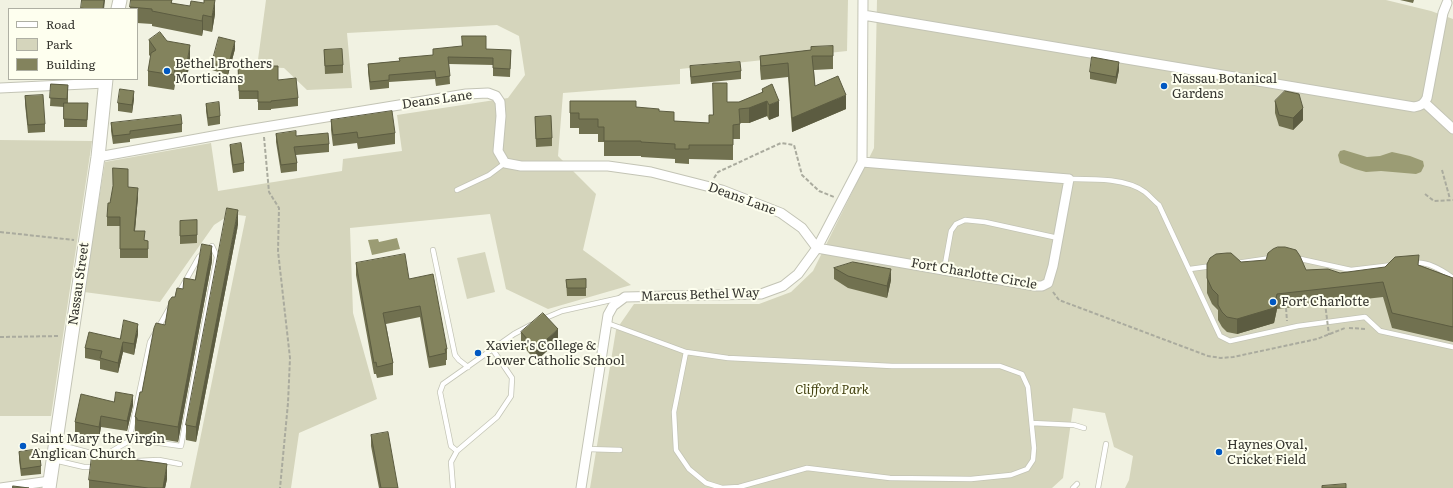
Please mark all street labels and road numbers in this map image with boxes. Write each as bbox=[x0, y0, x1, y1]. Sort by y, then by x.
street label: Deans Lane bbox=[401, 87, 473, 113]
street label: Deans Lane bbox=[706, 180, 778, 218]
street label: Nassau Street bbox=[65, 242, 93, 326]
street label: Fort Charlotte Circle bbox=[910, 255, 1038, 293]
street label: Marcus Bethel Way bbox=[640, 285, 760, 305]

